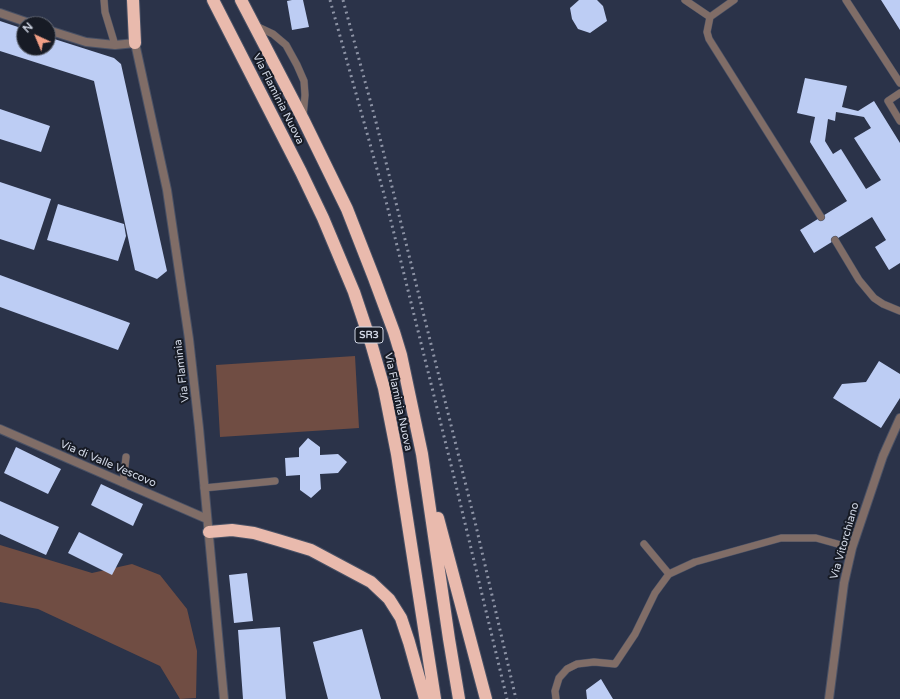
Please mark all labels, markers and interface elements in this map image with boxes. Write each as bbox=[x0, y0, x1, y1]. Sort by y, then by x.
north arrow bbox=[16, 16, 56, 56]
text: N bbox=[20, 20, 36, 35]
street label: Via Flaminia Nuova bbox=[249, 51, 307, 147]
road number: SR3 bbox=[355, 327, 383, 343]
street label: Via Flaminia bbox=[172, 339, 192, 403]
street label: Via Flaminia Nuova bbox=[381, 352, 415, 452]
street label: Via di Valle Vescovo bbox=[58, 438, 158, 490]
street label: Via Vitorchiano bbox=[828, 501, 862, 581]

